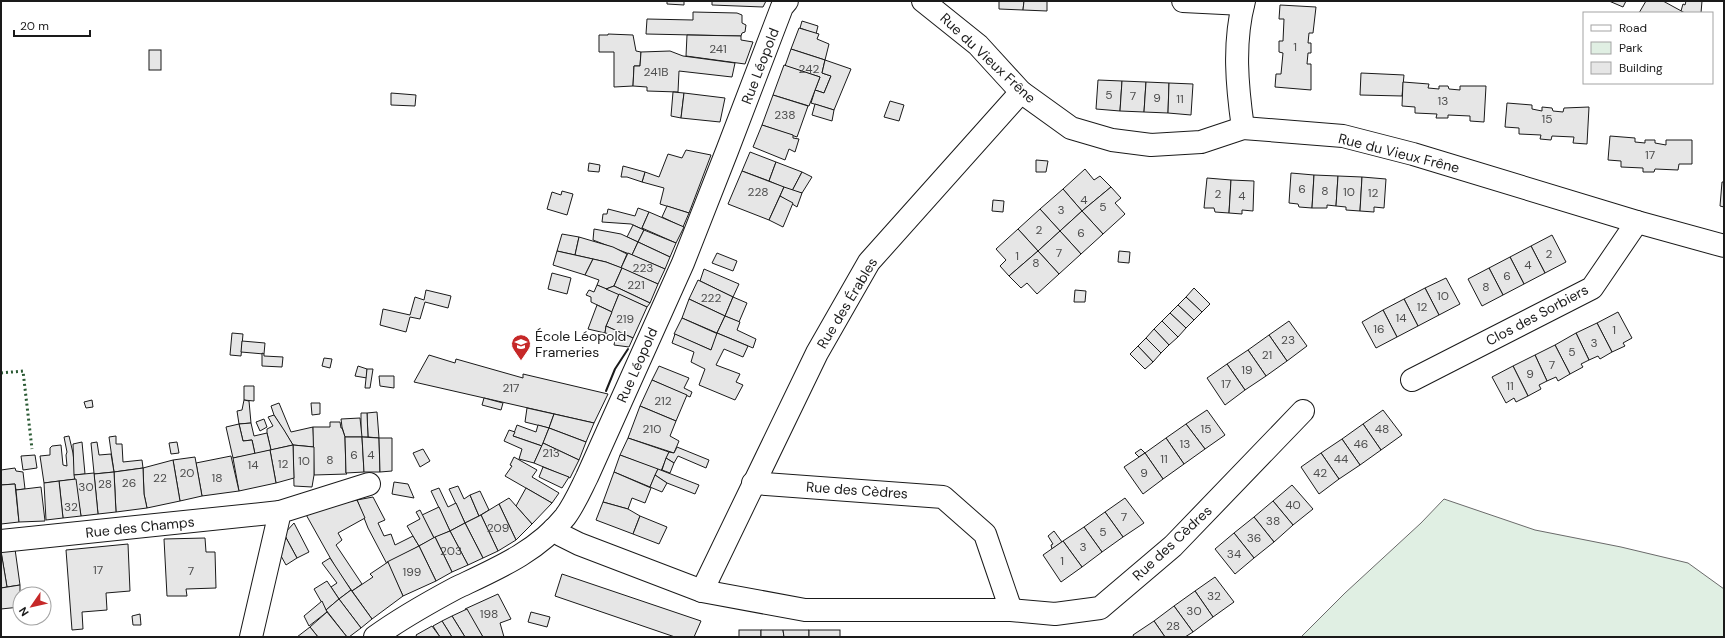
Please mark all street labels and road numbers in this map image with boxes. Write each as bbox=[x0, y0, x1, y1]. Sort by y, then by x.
street label: Rue du Vieux Frêne bbox=[936, 9, 1040, 107]
street label: Rue Léopold bbox=[737, 25, 783, 107]
street label: Rue du Vieux Frêne bbox=[1337, 129, 1462, 177]
street label: Rue des Érables bbox=[813, 254, 881, 352]
street label: Clos des Sorbiers bbox=[1483, 280, 1591, 350]
street label: Rue Léopold bbox=[612, 325, 662, 405]
street label: Rue des Cèdres bbox=[805, 477, 909, 503]
street label: Rue des Cèdres bbox=[1129, 502, 1215, 584]
street label: Rue des Champs bbox=[85, 512, 195, 542]

